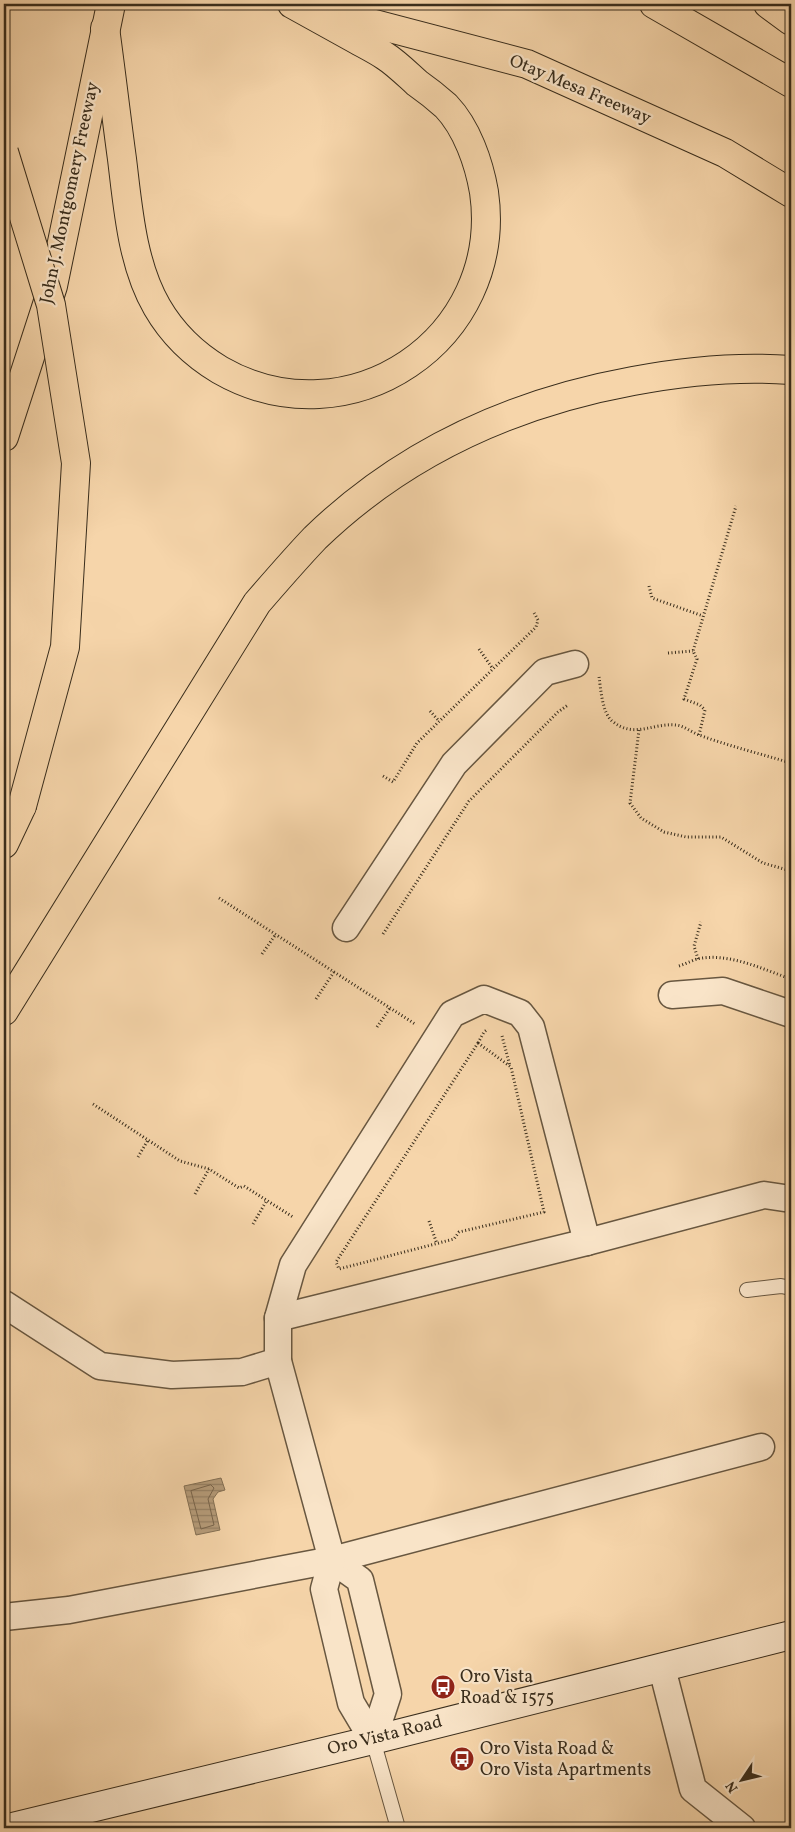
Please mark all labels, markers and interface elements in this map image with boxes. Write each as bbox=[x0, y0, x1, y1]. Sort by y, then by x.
street label: Otay Mesa Freeway bbox=[505, 49, 655, 131]
street label: John J. Montgomery Freeway bbox=[34, 79, 106, 306]
place label: Oro Vista Road & 1575 bbox=[460, 1665, 554, 1711]
bus stop icon: Oro Vista Road & 1575 bbox=[430, 1674, 456, 1700]
street label: Oro Vista Road bbox=[325, 1710, 445, 1762]
place label: Oro Vista Road & Oro Vista Apartments bbox=[480, 1737, 651, 1783]
bus stop icon: Oro Vista Road & Oro Vista Apartments bbox=[449, 1746, 475, 1772]
north arrow bbox=[718, 1754, 768, 1804]
text: N bbox=[722, 1777, 743, 1796]

